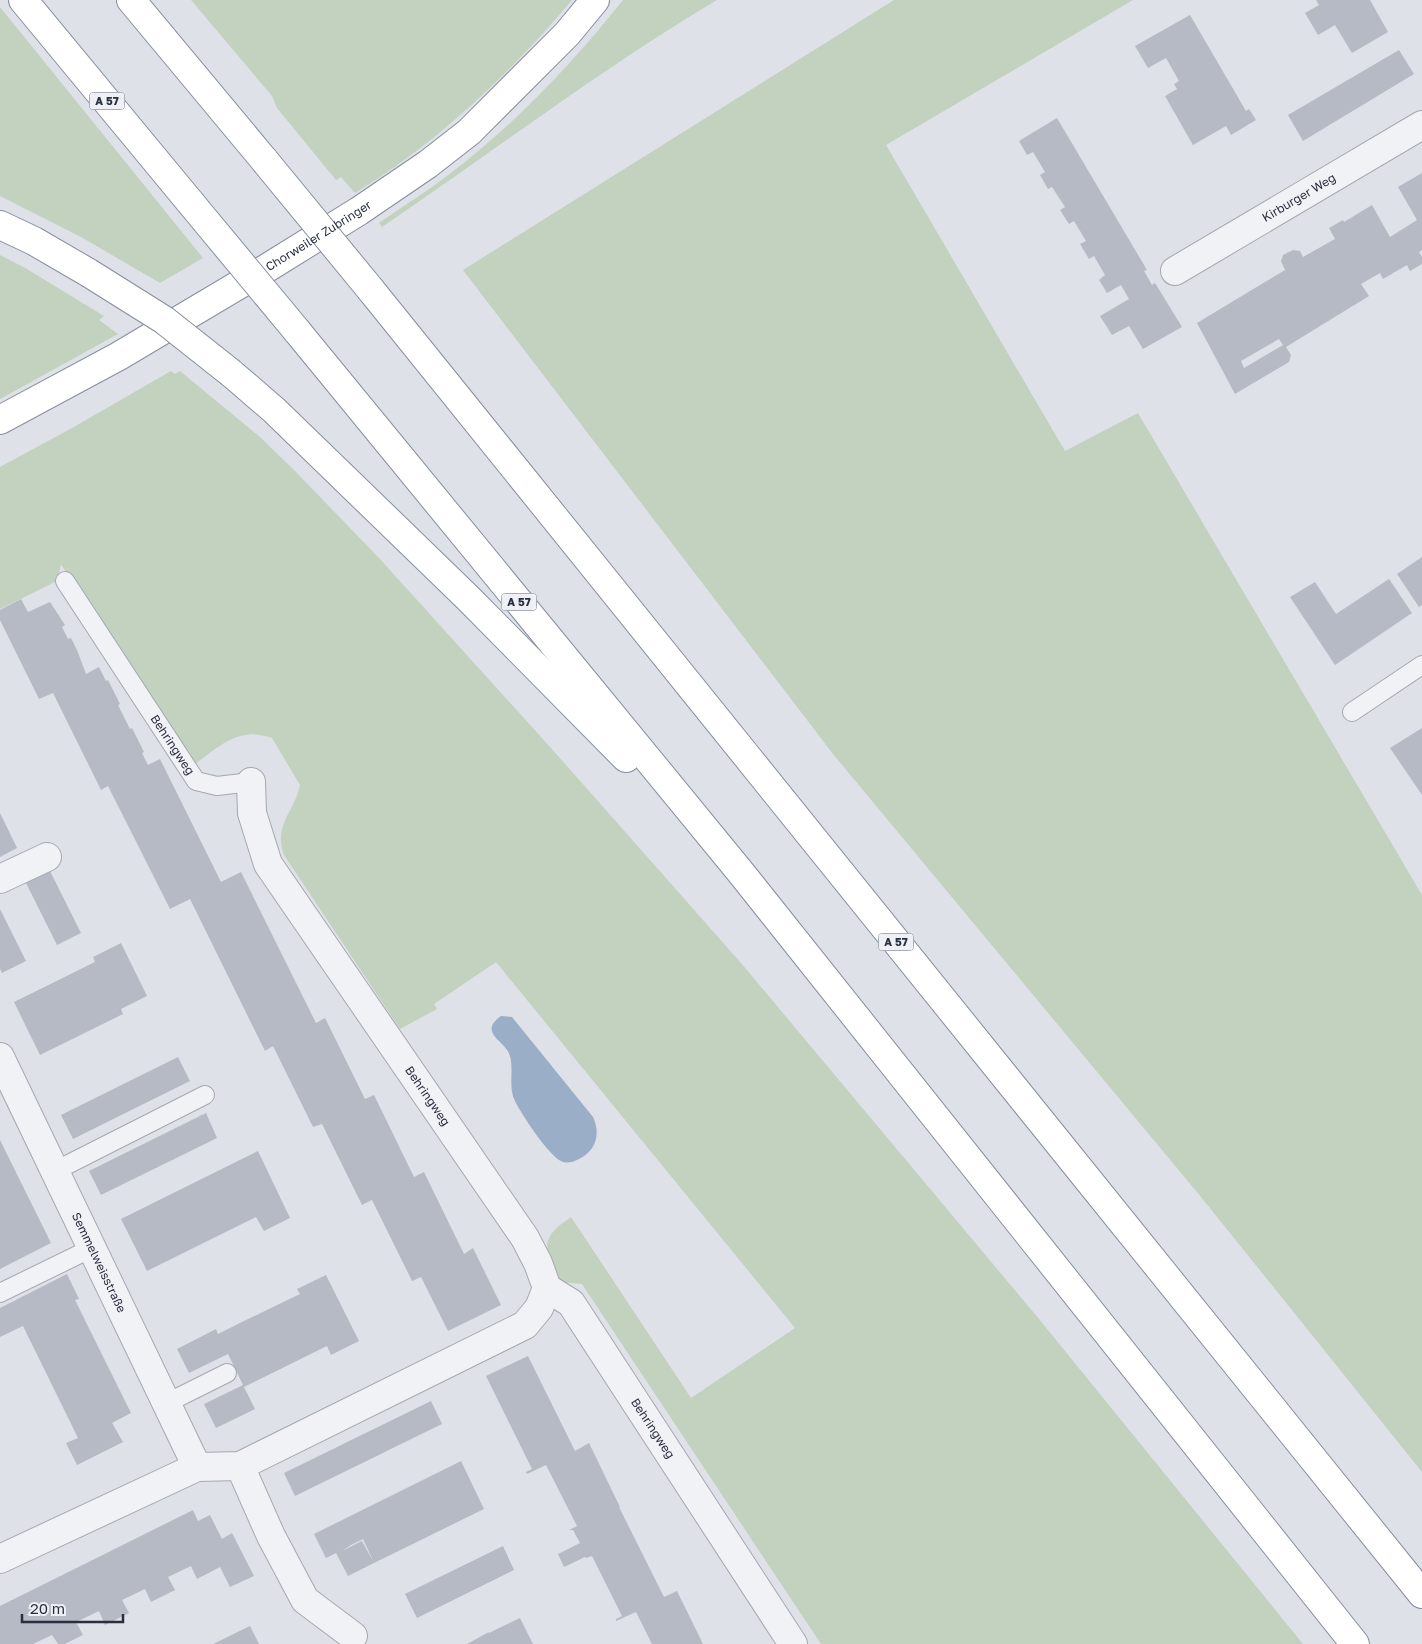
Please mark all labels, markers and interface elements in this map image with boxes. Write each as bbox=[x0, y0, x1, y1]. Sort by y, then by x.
road number: A 57 bbox=[90, 92, 124, 110]
street label: Kirburger Weg bbox=[1259, 170, 1338, 225]
street label: Chorweiler Zubringer bbox=[263, 197, 374, 274]
road number: A 57 bbox=[502, 594, 536, 610]
street label: Behringweg bbox=[148, 712, 198, 778]
road number: A 57 bbox=[878, 934, 914, 950]
street label: Behringweg bbox=[402, 1063, 454, 1128]
street label: Semmelweisstraße bbox=[69, 1210, 130, 1315]
street label: Behringweg bbox=[628, 1395, 678, 1461]
scale bar bbox=[22, 1592, 124, 1624]
text: 20 m bbox=[30, 1599, 65, 1617]

